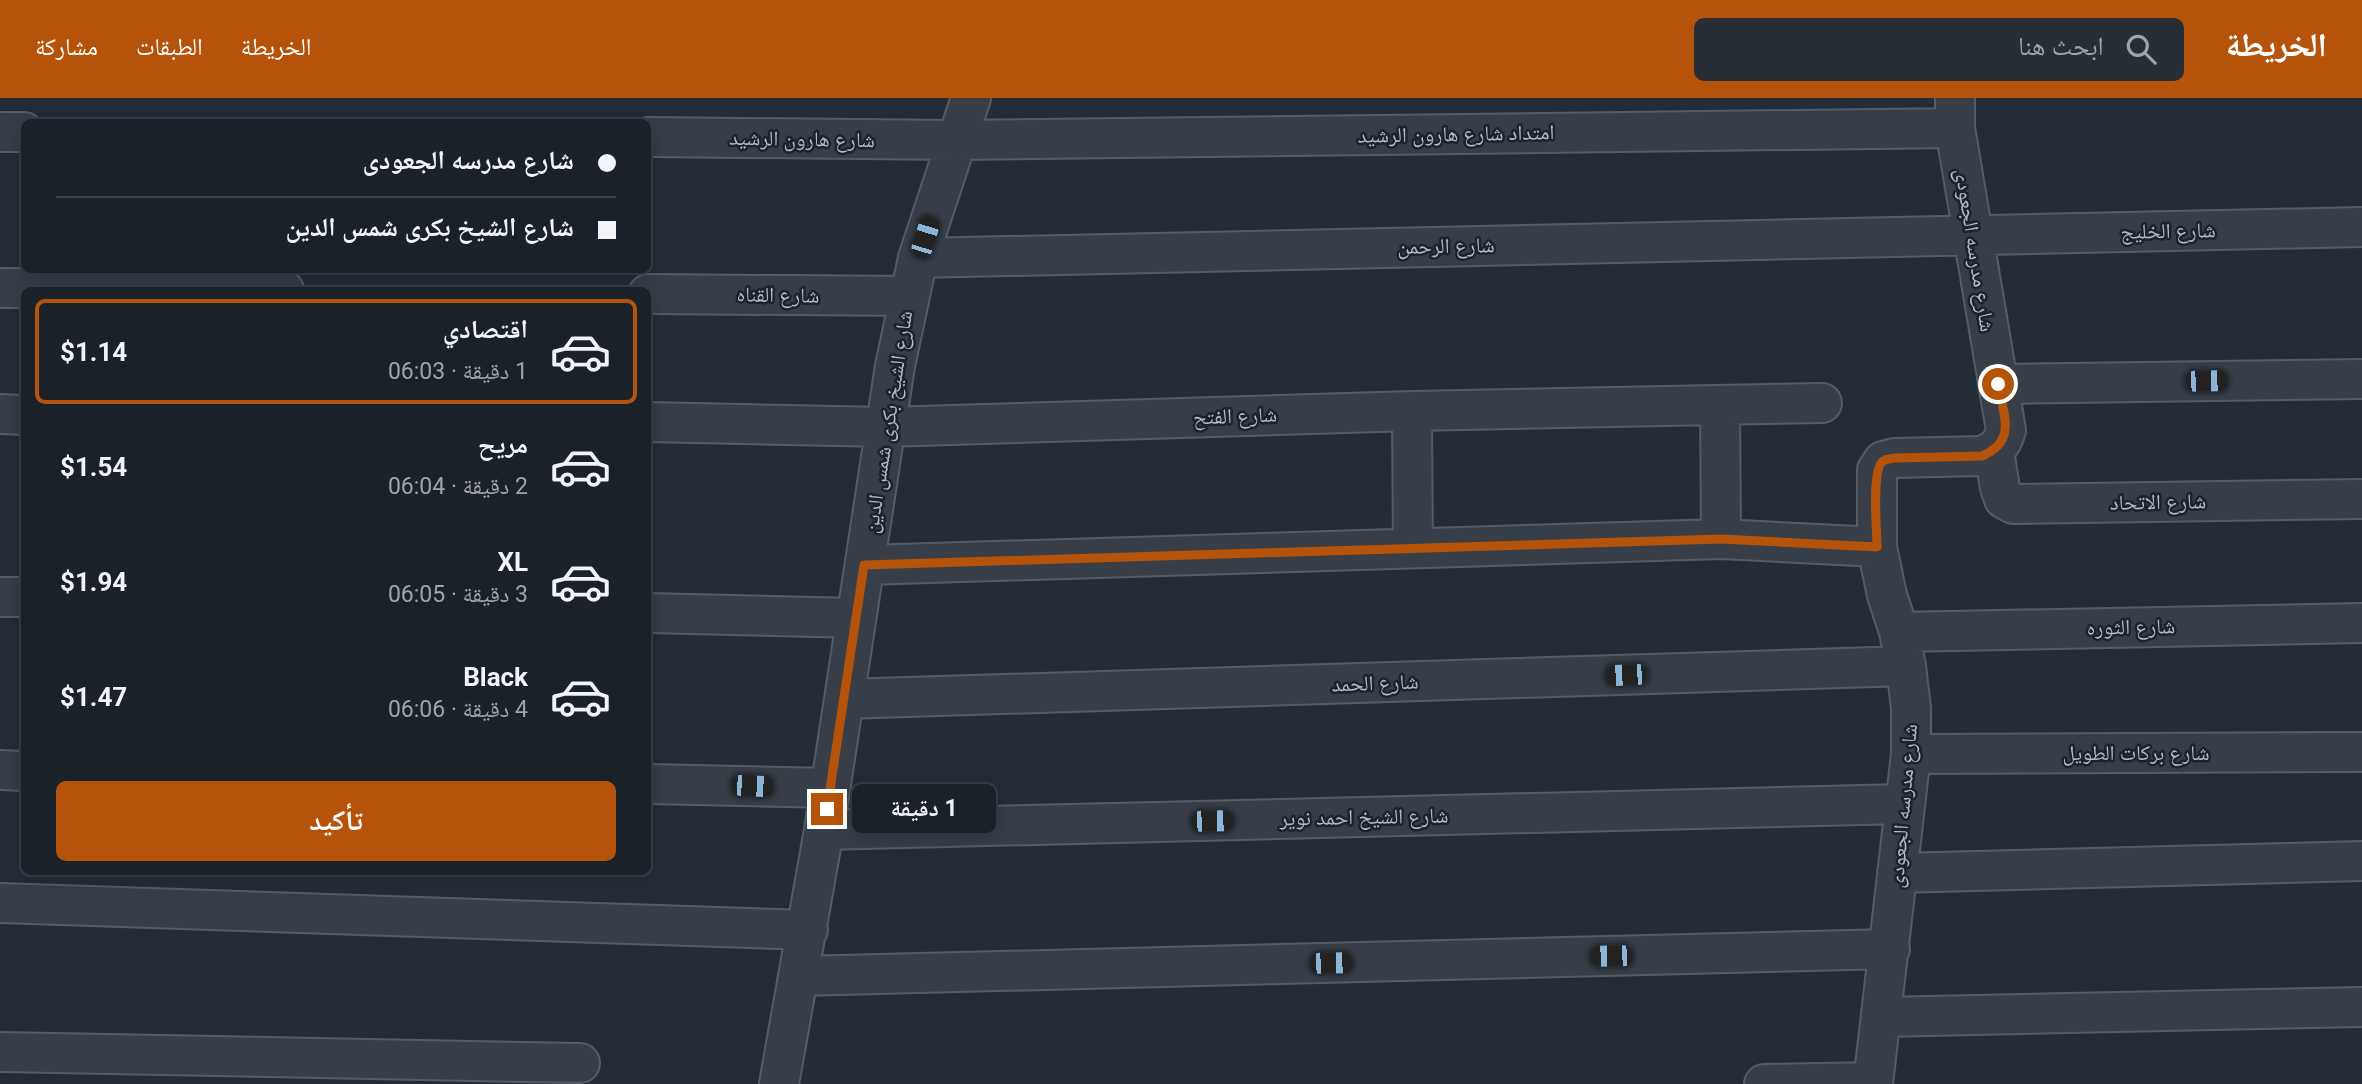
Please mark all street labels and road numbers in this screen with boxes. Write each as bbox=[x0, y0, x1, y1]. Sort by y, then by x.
street label: امتداد شارع هارون الرشيد bbox=[1357, 120, 1555, 149]
street label: شارع هارون الرشيد bbox=[729, 126, 875, 153]
street label: شارع مدرسه الجعودى bbox=[1949, 167, 2000, 333]
street label: شارع الخليج bbox=[2120, 218, 2216, 245]
street label: شارع الرحمن bbox=[1397, 233, 1495, 260]
street label: شارع القناه bbox=[736, 282, 820, 309]
street label: شارع الشيخ بكرى شمس الدين bbox=[859, 309, 918, 535]
street label: شارع الفتح bbox=[1192, 403, 1278, 430]
street label: شارع الاتحاد bbox=[2110, 489, 2206, 516]
street label: شارع الثوره bbox=[2086, 614, 2176, 641]
street label: شارع الحمد bbox=[1331, 669, 1419, 698]
street label: شارع مدرسه الجعودى bbox=[1884, 723, 1923, 889]
street label: شارع بركات الطويل bbox=[2063, 741, 2209, 766]
street label: شارع الشيخ احمد نوير bbox=[1278, 804, 1449, 831]

